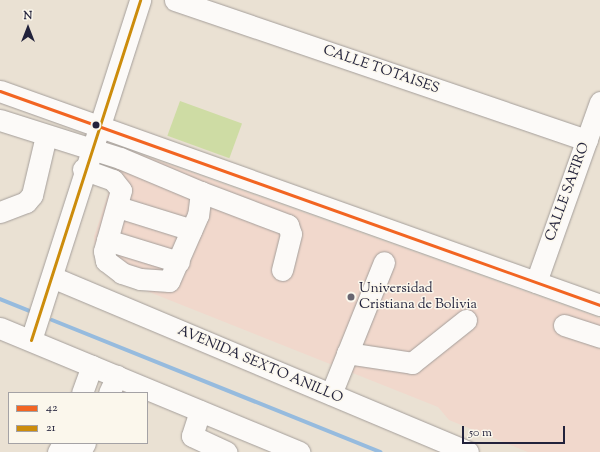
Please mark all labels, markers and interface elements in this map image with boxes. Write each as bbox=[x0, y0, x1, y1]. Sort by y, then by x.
north arrow bbox=[8, 8, 48, 48]
text: N bbox=[24, 8, 32, 24]
street label: CALLE TOTAISES bbox=[321, 42, 441, 98]
unlabelled marker bbox=[91, 120, 101, 130]
street label: CALLE SAFIRO bbox=[542, 140, 594, 244]
place label: Universidad Cristiana de Bolivia bbox=[359, 281, 477, 314]
marker: Universidad Cristiana de Bolivia bbox=[346, 292, 356, 302]
street label: AVENIDA SEXTO ANILLO bbox=[175, 323, 345, 407]
legend bbox=[8, 392, 148, 444]
text: 42 bbox=[46, 399, 58, 417]
scale bar bbox=[464, 418, 567, 444]
text: 21 bbox=[46, 419, 56, 437]
text: 50 m bbox=[469, 424, 492, 442]

